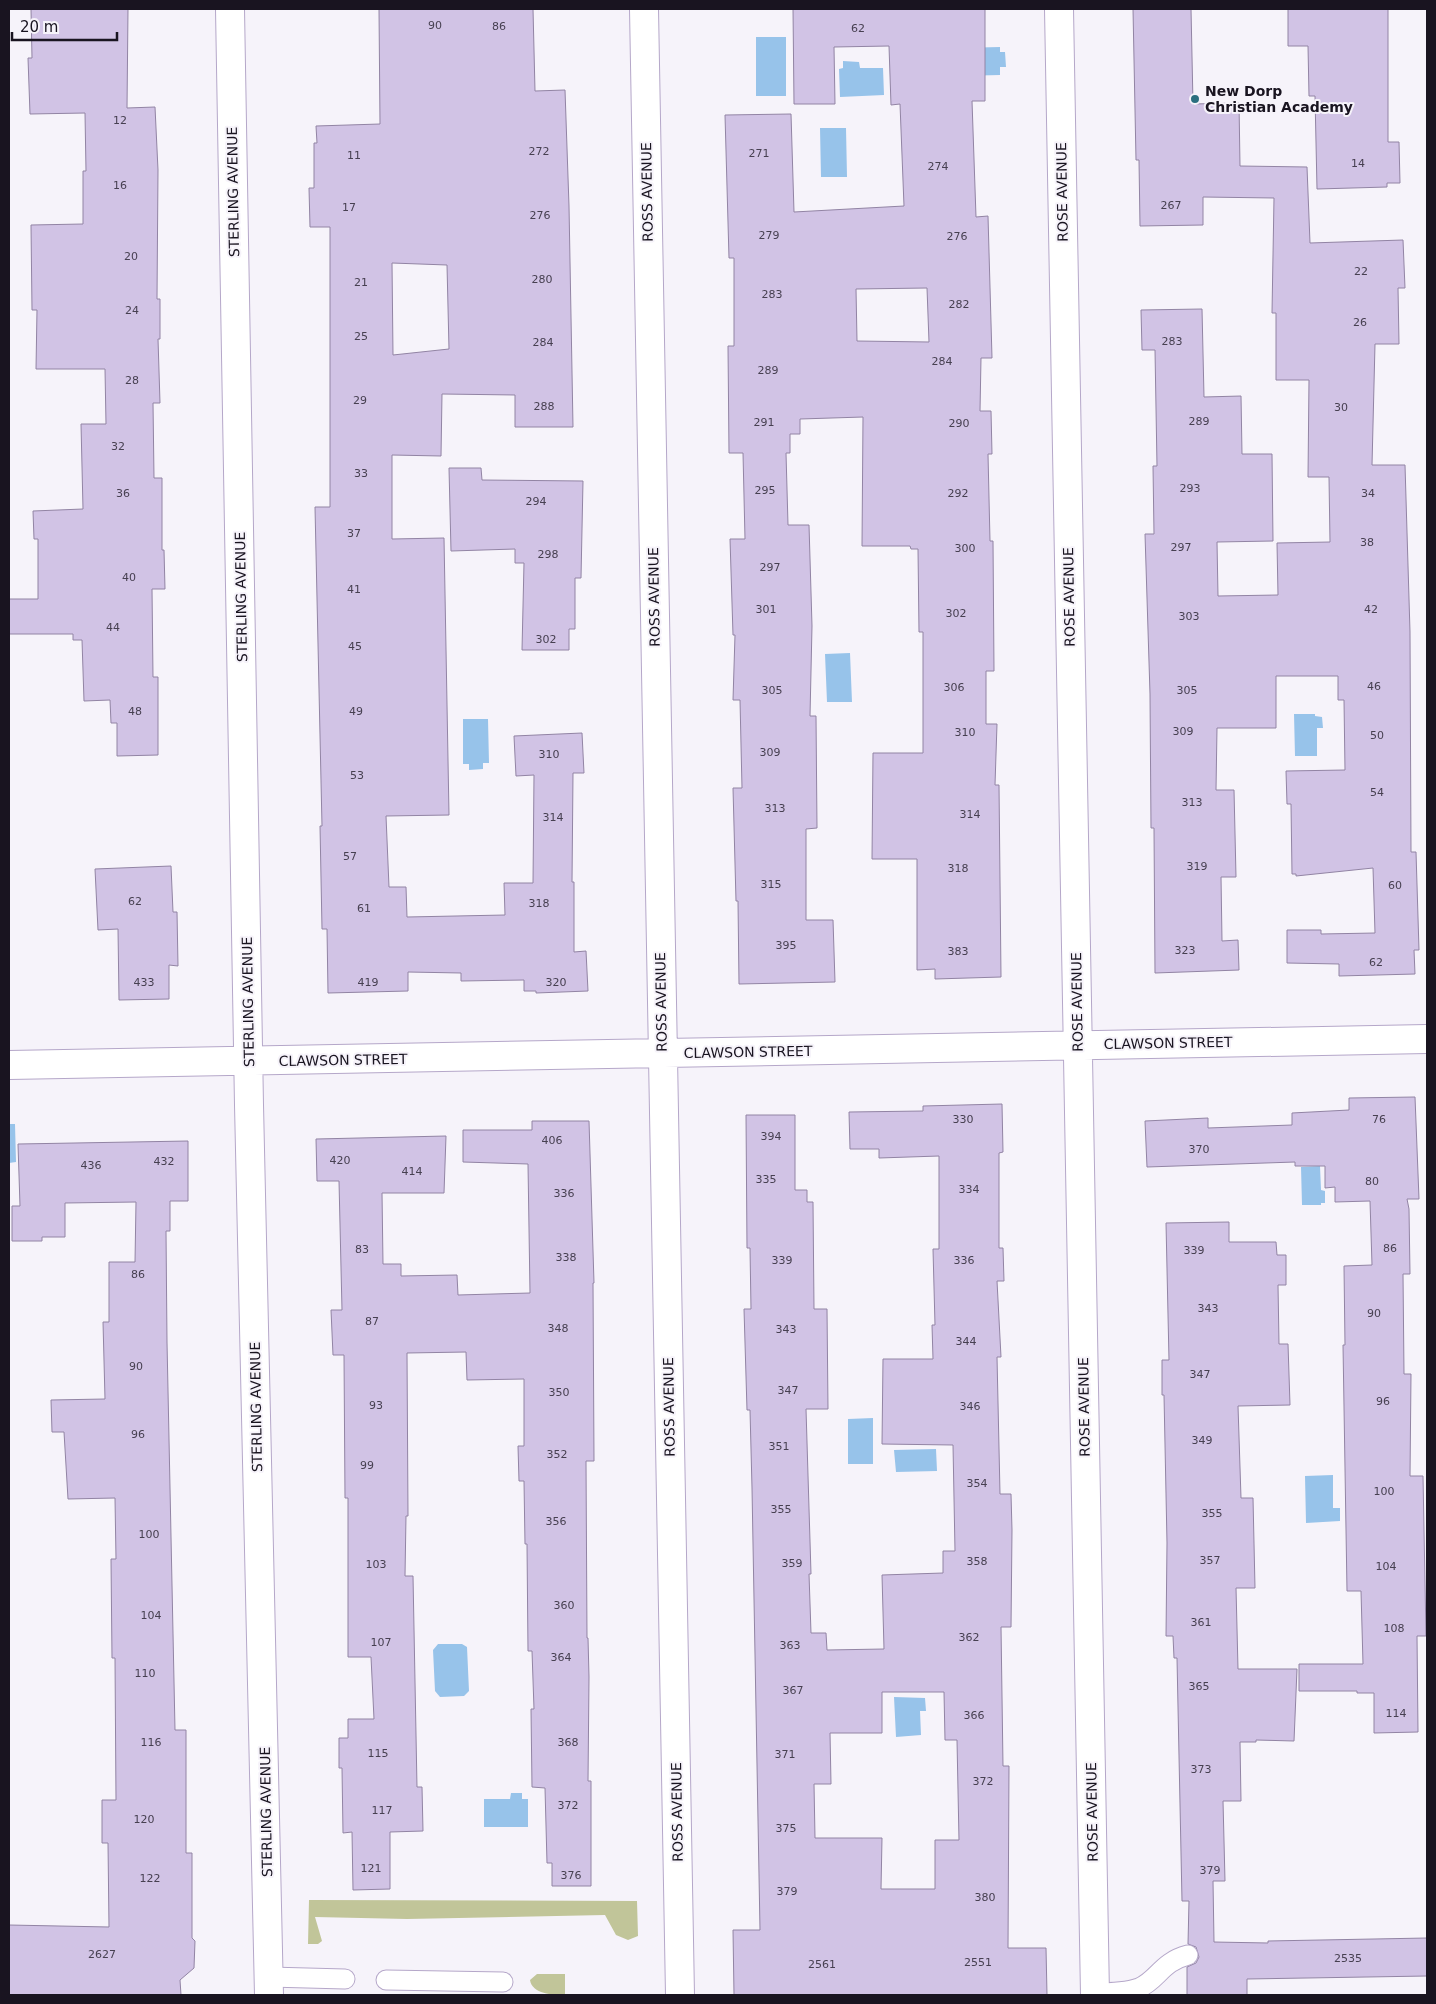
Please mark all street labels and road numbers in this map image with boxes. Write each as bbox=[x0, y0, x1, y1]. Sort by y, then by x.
street label: STERLING AVENUE bbox=[224, 127, 242, 257]
street label: ROSS AVENUE bbox=[638, 142, 656, 242]
street label: ROSE AVENUE bbox=[1053, 142, 1071, 242]
street label: STERLING AVENUE bbox=[232, 532, 250, 662]
street label: ROSS AVENUE bbox=[645, 547, 663, 647]
street label: ROSE AVENUE bbox=[1060, 547, 1078, 647]
street label: STERLING AVENUE bbox=[239, 937, 257, 1067]
street label: ROSS AVENUE bbox=[652, 952, 670, 1052]
street label: ROSE AVENUE bbox=[1068, 952, 1086, 1052]
street label: CLAWSON STREET bbox=[1103, 1034, 1233, 1052]
street label: CLAWSON STREET bbox=[683, 1043, 813, 1061]
street label: CLAWSON STREET bbox=[278, 1051, 408, 1069]
street label: STERLING AVENUE bbox=[247, 1342, 265, 1472]
street label: ROSS AVENUE bbox=[660, 1357, 678, 1457]
street label: ROSE AVENUE bbox=[1075, 1357, 1093, 1457]
street label: STERLING AVENUE bbox=[257, 1747, 275, 1877]
street label: ROSS AVENUE bbox=[668, 1762, 686, 1862]
street label: ROSE AVENUE bbox=[1083, 1762, 1101, 1862]

